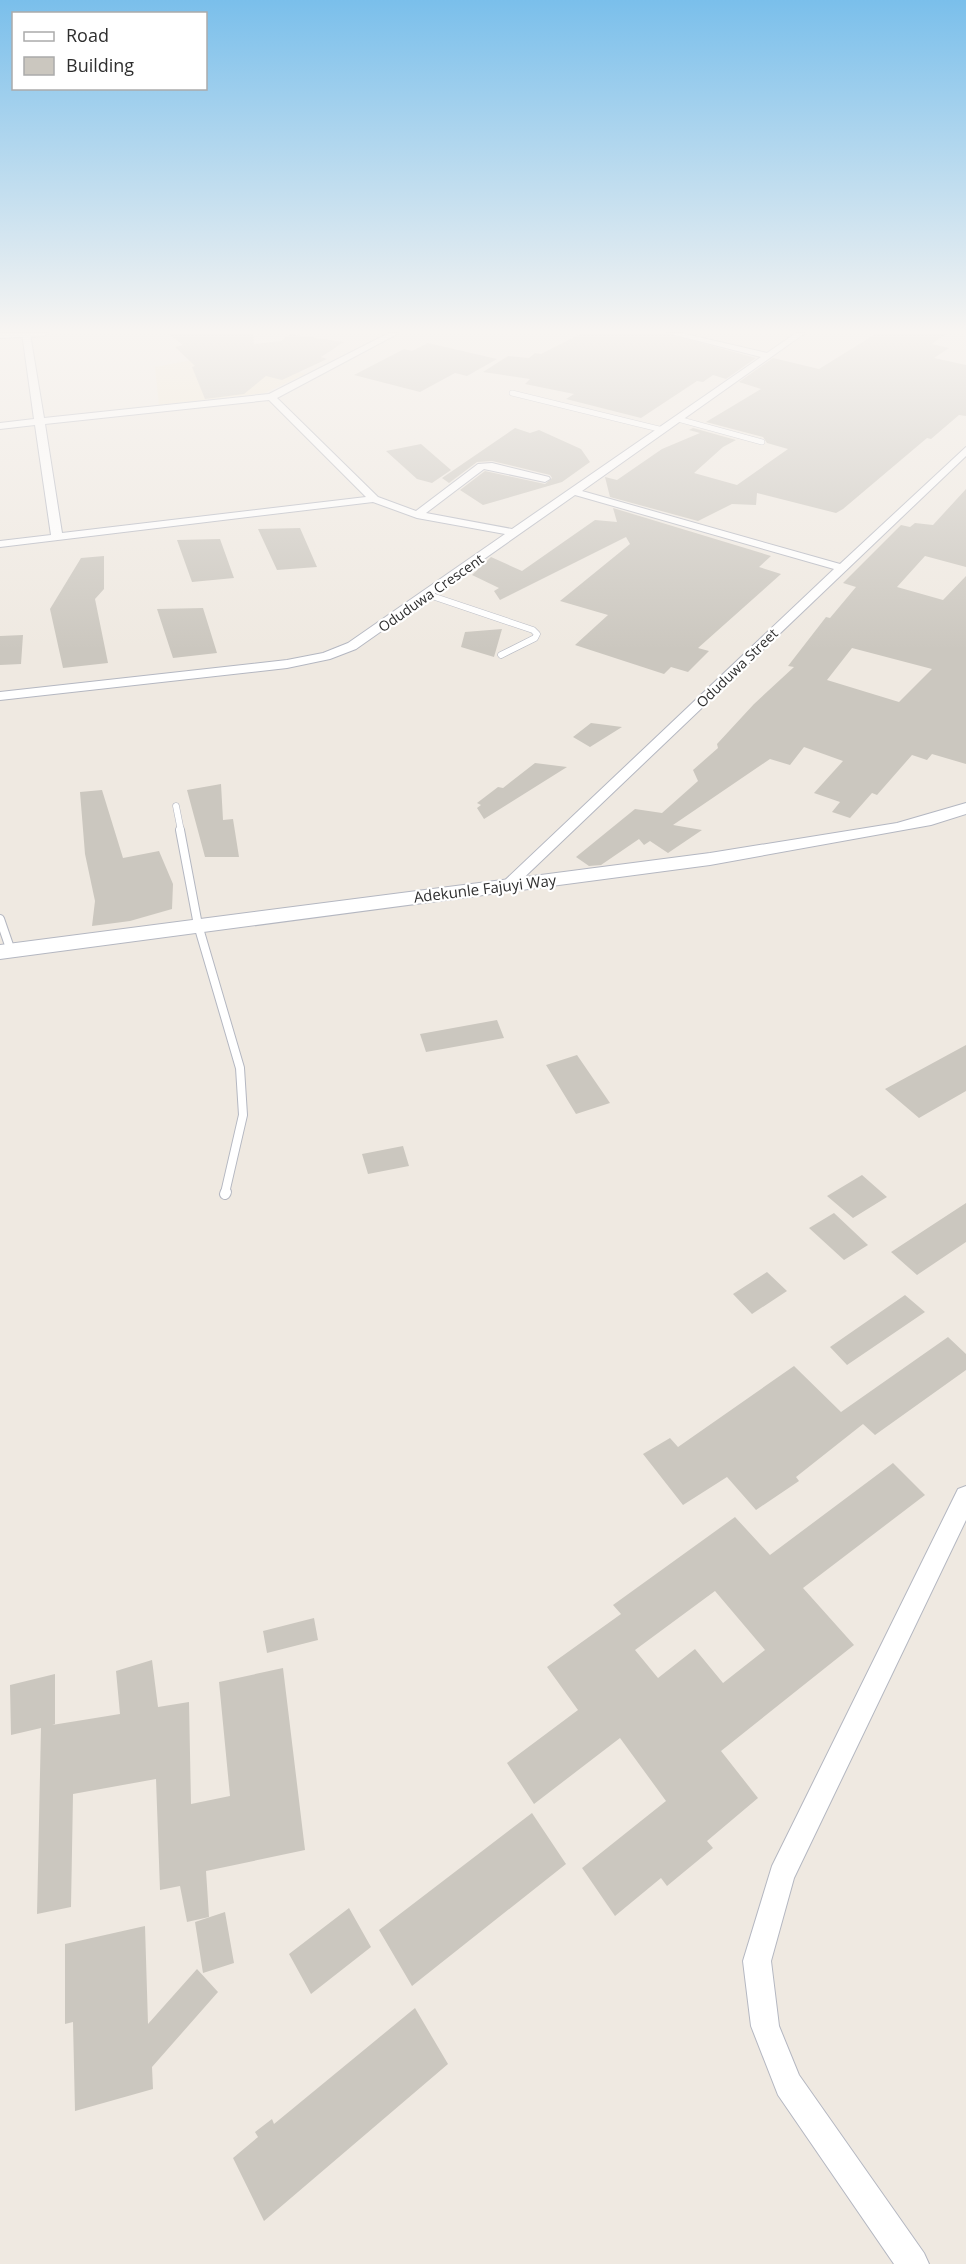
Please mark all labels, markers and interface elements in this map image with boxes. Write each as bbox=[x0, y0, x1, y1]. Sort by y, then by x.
legend bbox=[12, 12, 207, 90]
text: Road bbox=[66, 23, 109, 47]
text: Building bbox=[66, 53, 134, 77]
street label: Oduduwa Crescent bbox=[374, 549, 487, 636]
street label: Oduduwa Street bbox=[692, 624, 782, 711]
street label: Adekunle Fajuyi Way bbox=[412, 869, 558, 907]

